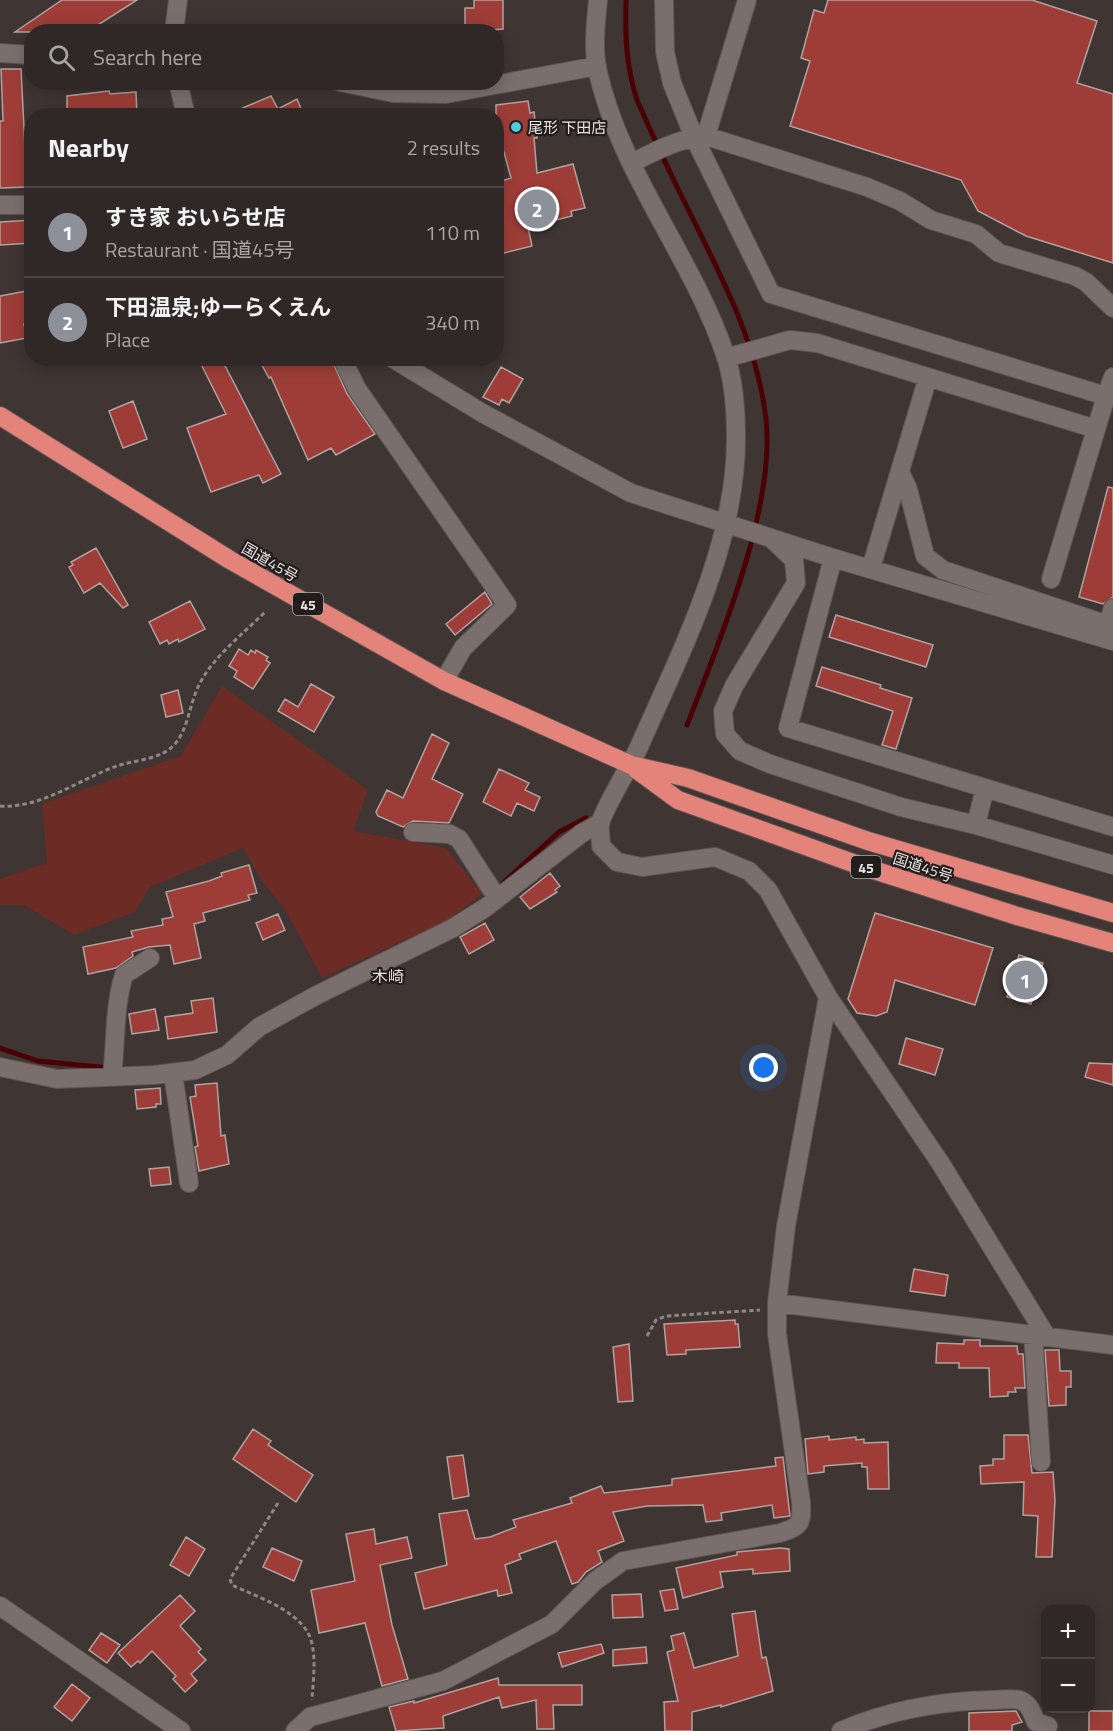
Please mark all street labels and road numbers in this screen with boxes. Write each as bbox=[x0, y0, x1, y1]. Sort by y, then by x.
street label: 国道45号 bbox=[237, 537, 303, 587]
road number: 45 bbox=[293, 593, 323, 615]
street label: 国道45号 bbox=[890, 847, 956, 887]
road number: 45 bbox=[851, 856, 881, 878]

